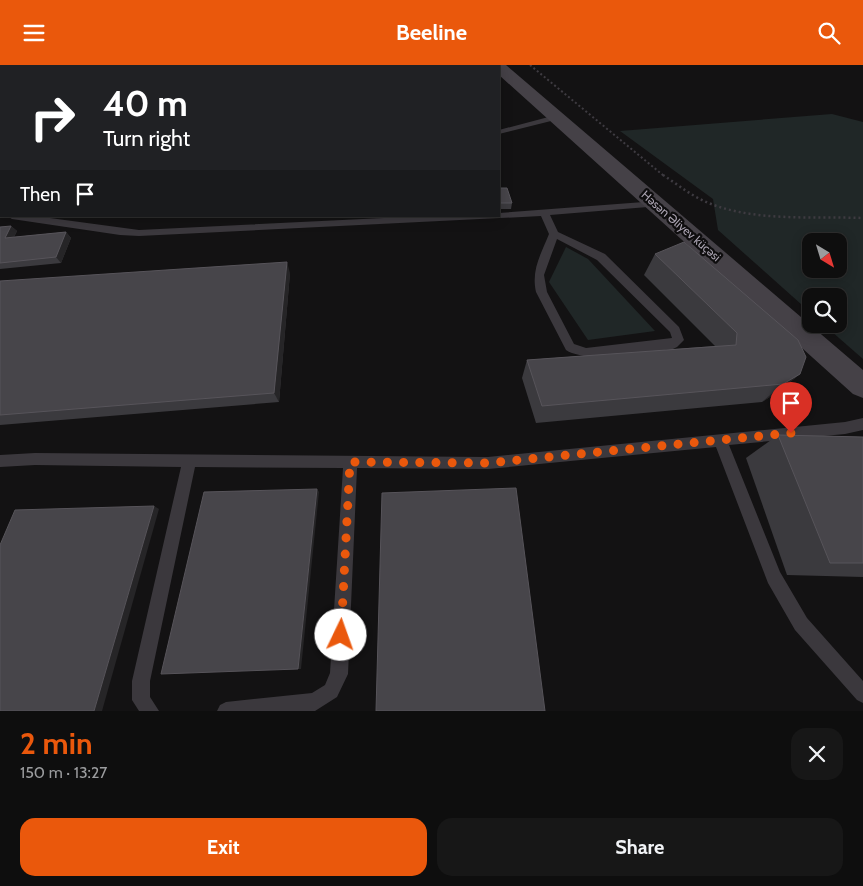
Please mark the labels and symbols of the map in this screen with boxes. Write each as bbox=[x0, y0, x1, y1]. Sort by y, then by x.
street label: Həsən Əliyev küçəsi bbox=[639, 187, 724, 264]
north arrow bbox=[802, 233, 848, 277]
pin bbox=[770, 382, 812, 433]
position arrow bbox=[314, 608, 366, 660]

